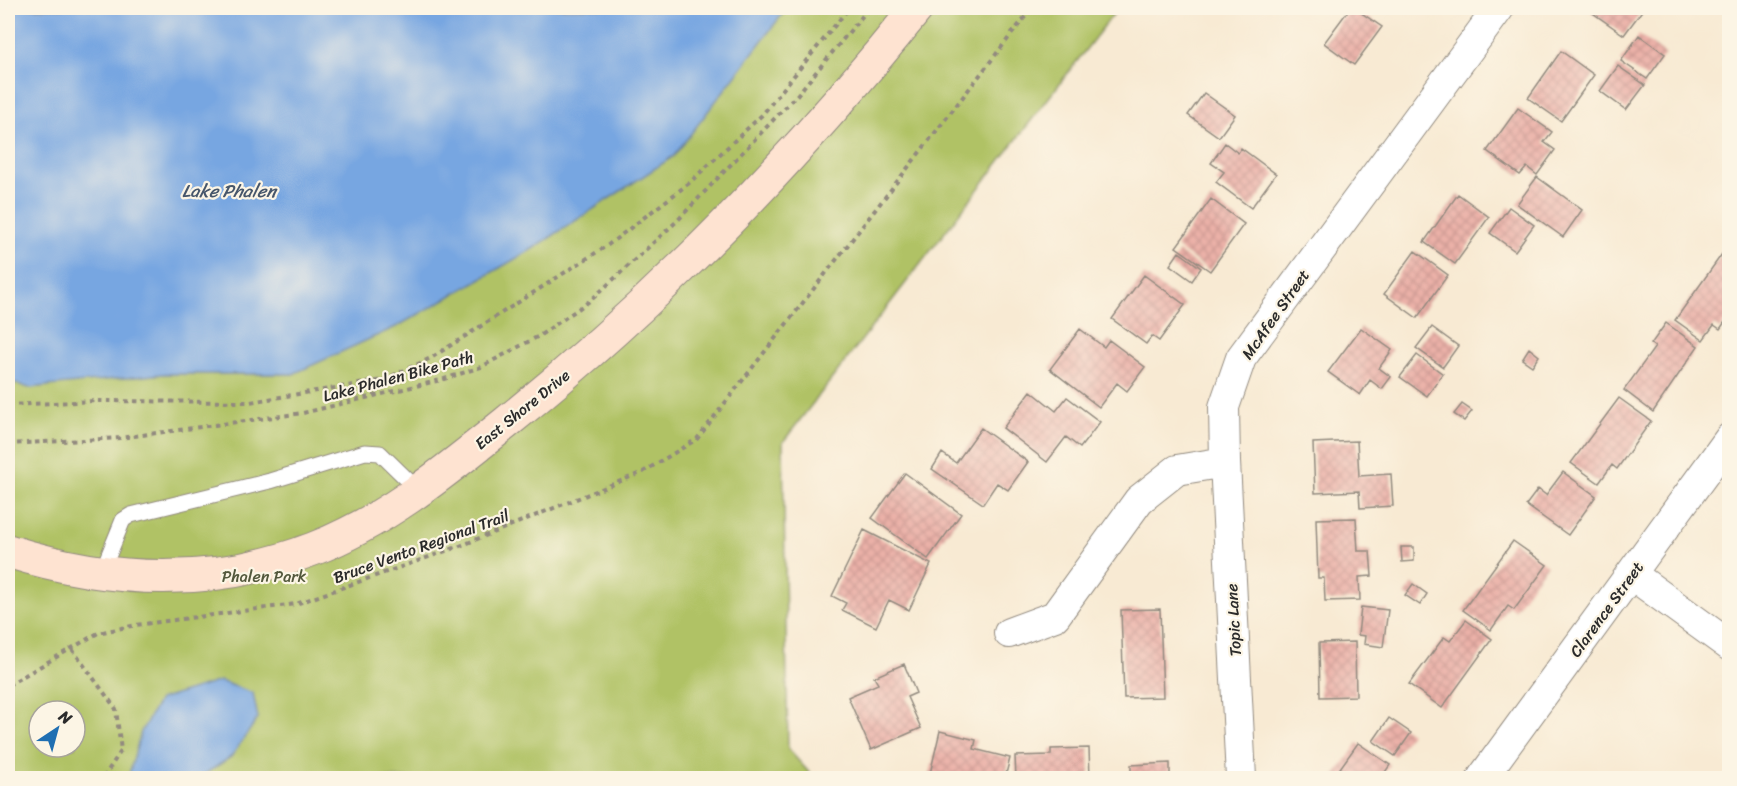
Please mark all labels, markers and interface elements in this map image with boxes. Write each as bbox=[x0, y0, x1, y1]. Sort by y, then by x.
water label: Lake Phalen bbox=[182, 175, 278, 207]
street label: McAfee Street bbox=[1233, 263, 1317, 366]
street label: Lake Phalen Bike Path bbox=[320, 342, 477, 411]
street label: East Shore Drive bbox=[468, 361, 577, 457]
street label: Bruce Vento Regional Trail bbox=[329, 501, 514, 592]
street label: Clarence Street bbox=[1561, 555, 1651, 664]
park label: Phalen Park bbox=[222, 562, 307, 591]
street label: Topic Lane bbox=[1217, 583, 1250, 657]
north arrow bbox=[27, 699, 87, 759]
text: N bbox=[52, 702, 79, 733]

